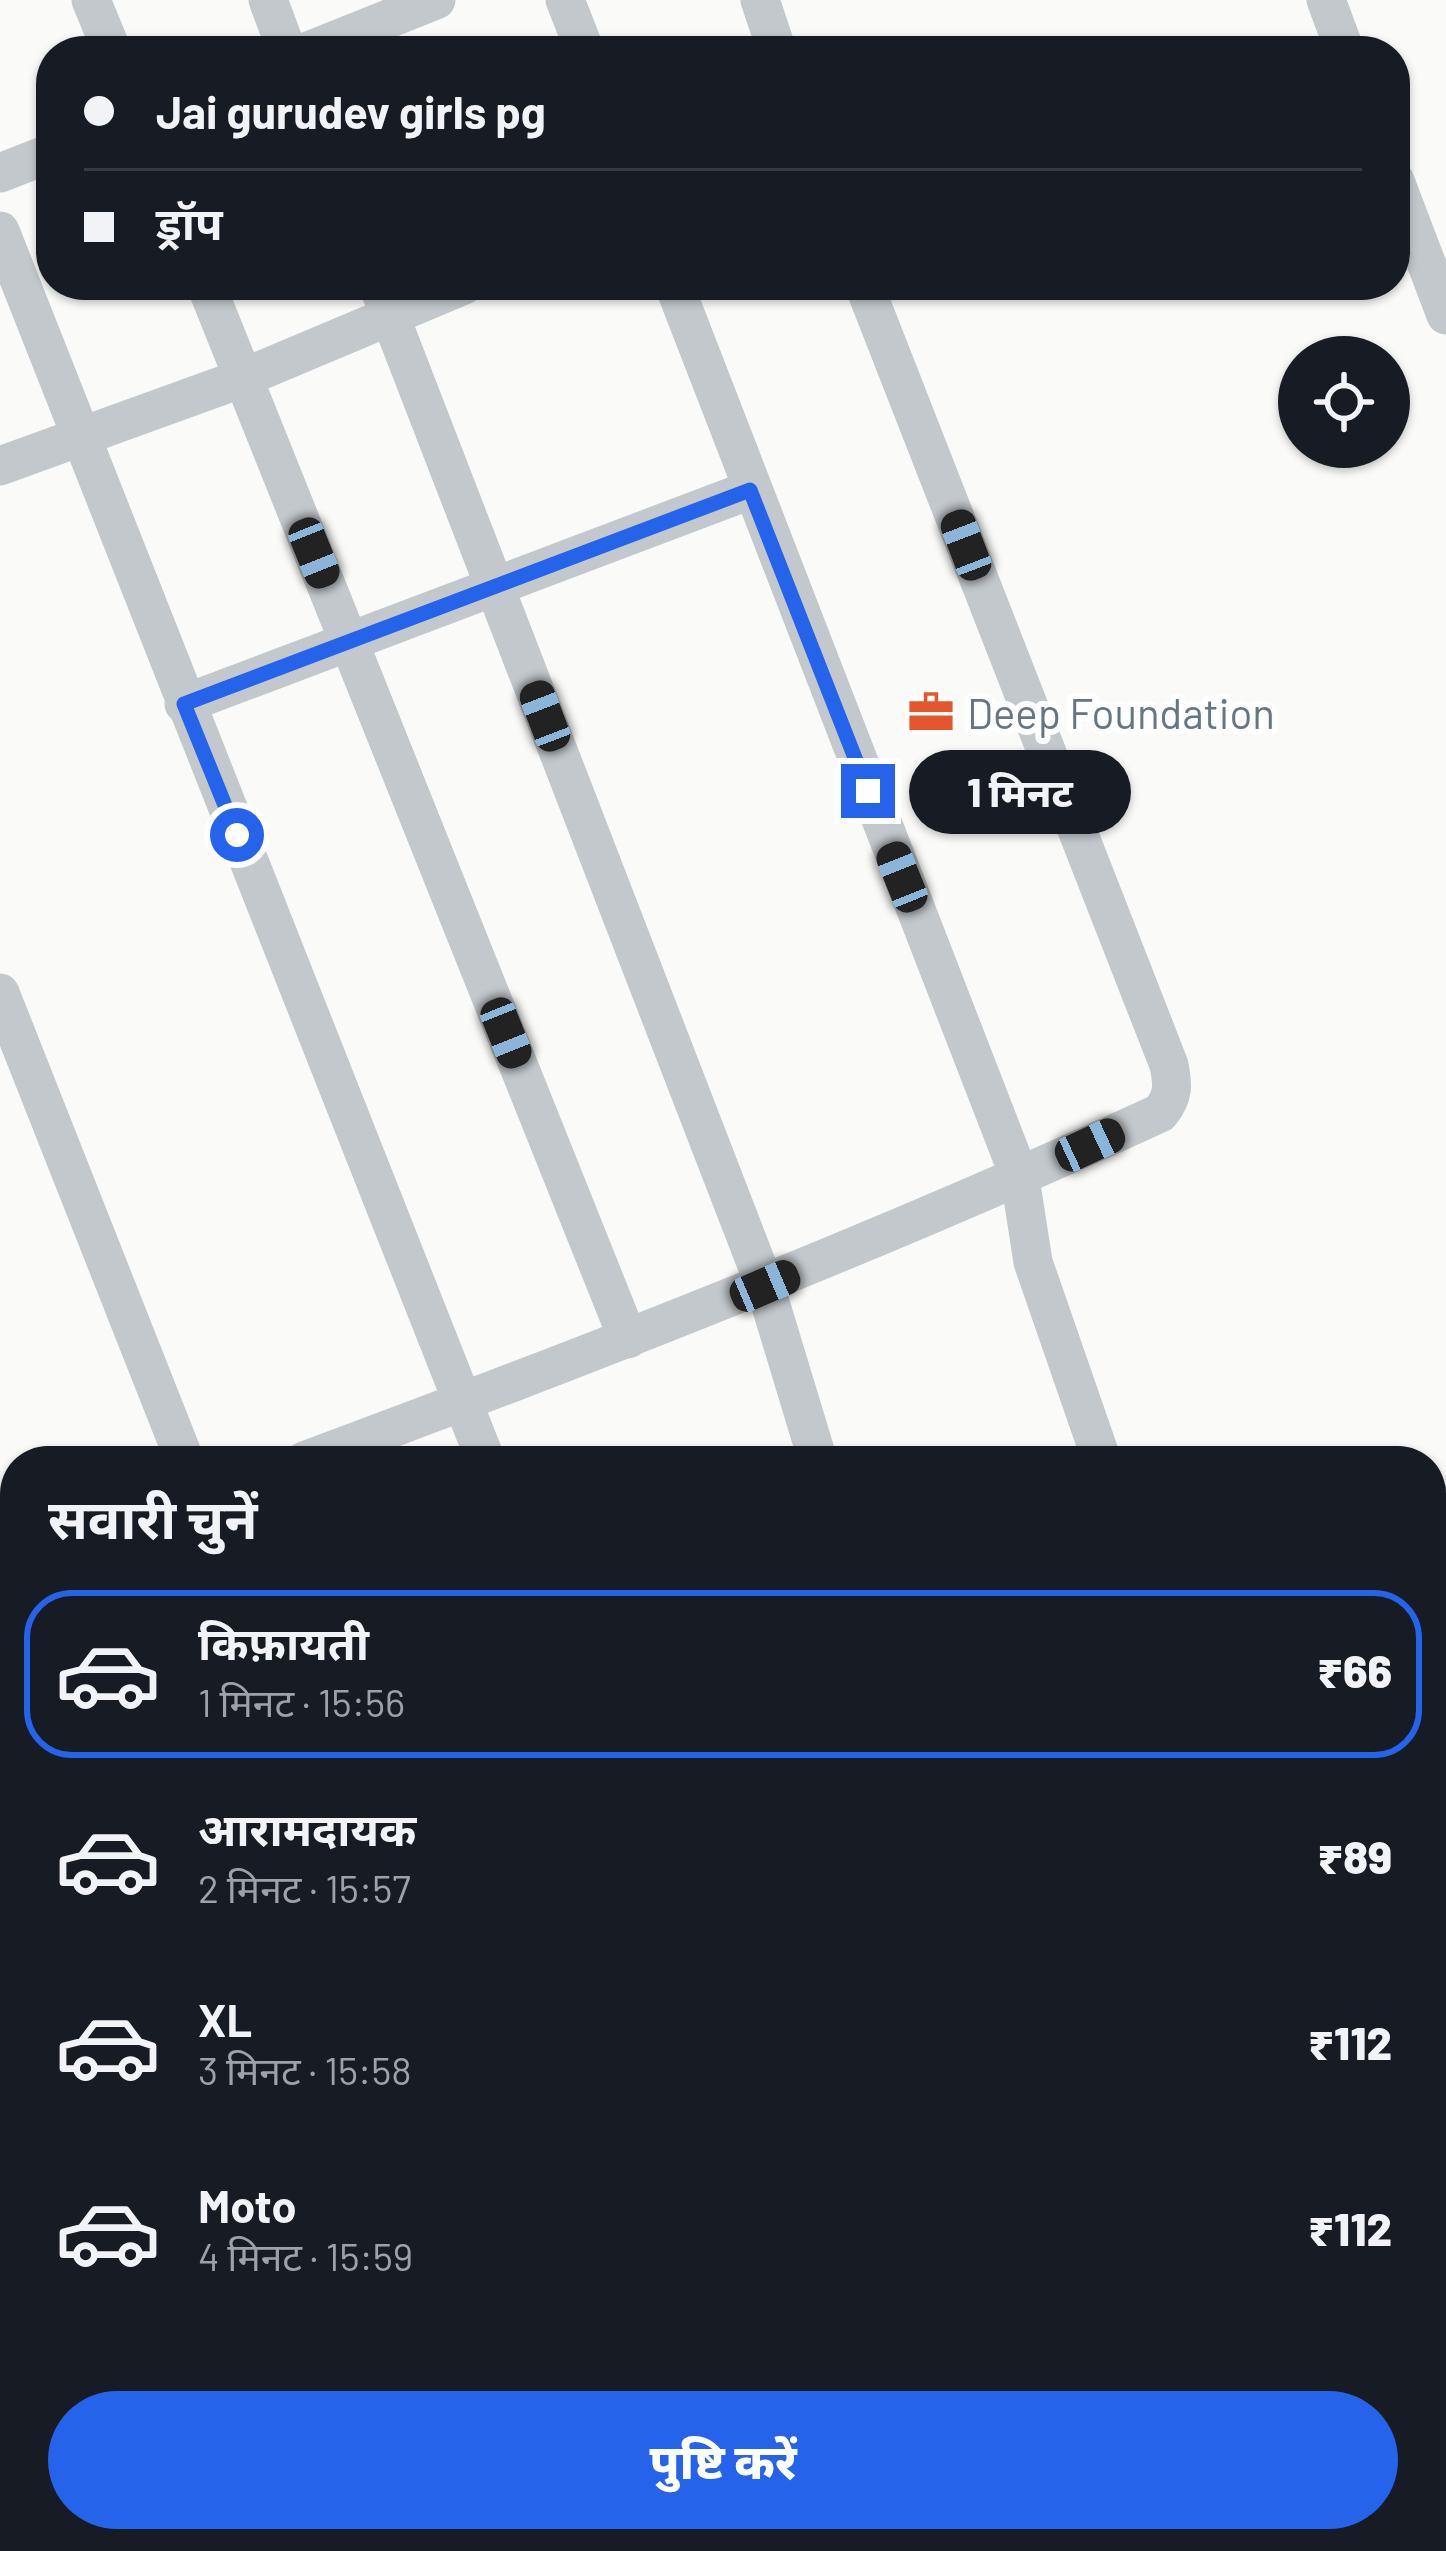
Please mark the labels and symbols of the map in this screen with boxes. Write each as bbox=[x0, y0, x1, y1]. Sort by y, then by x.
car bbox=[936, 505, 996, 585]
car bbox=[284, 513, 344, 593]
car bbox=[515, 676, 575, 756]
office icon: Deep Foundation bbox=[906, 687, 956, 737]
place label: Deep Foundation bbox=[967, 687, 1275, 738]
callout: 1 मिनट bbox=[910, 749, 1132, 833]
route end bbox=[841, 764, 895, 818]
route start bbox=[210, 808, 264, 862]
car bbox=[872, 837, 932, 917]
car bbox=[476, 993, 536, 1073]
car bbox=[1050, 1113, 1130, 1177]
car bbox=[725, 1255, 805, 1317]

